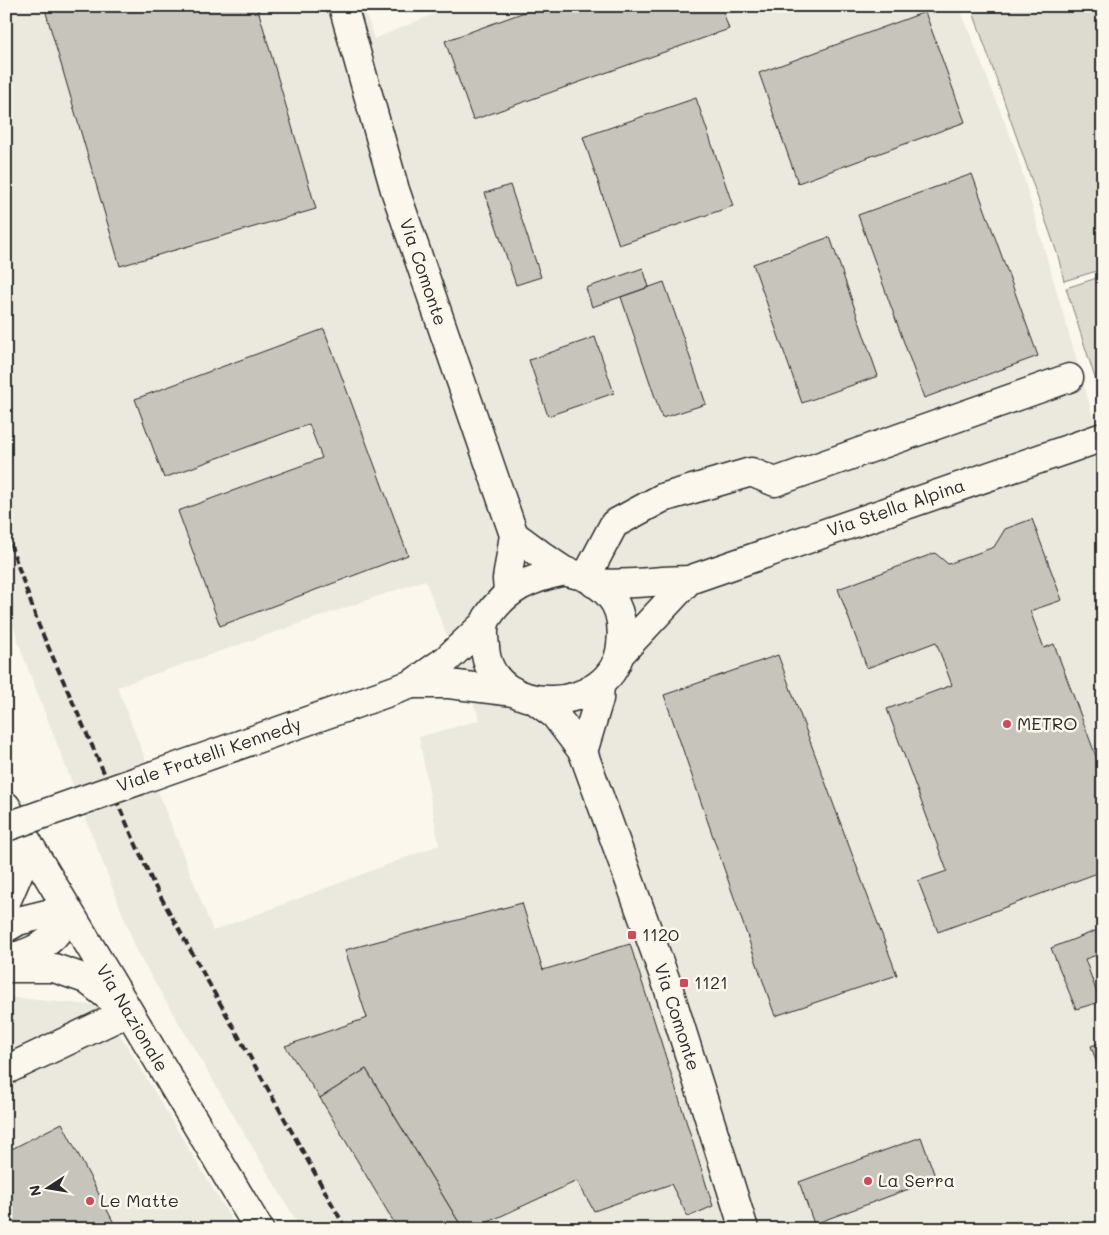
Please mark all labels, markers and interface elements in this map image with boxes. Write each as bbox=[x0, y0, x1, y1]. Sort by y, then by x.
street label: Via Comonte bbox=[394, 215, 453, 328]
street label: Via Stella Alpina bbox=[824, 472, 968, 542]
street label: Viale Fratelli Kennedy bbox=[113, 711, 304, 797]
place label: METRO bbox=[1017, 711, 1077, 735]
marker: METRO bbox=[1001, 718, 1013, 730]
place label: 1120 bbox=[642, 922, 679, 946]
marker: 1120 bbox=[626, 929, 638, 941]
street label: Via Nazionale bbox=[91, 959, 174, 1076]
street label: Via Comonte bbox=[649, 960, 707, 1073]
place label: 1121 bbox=[694, 970, 728, 994]
marker: 1121 bbox=[678, 977, 690, 989]
north arrow bbox=[22, 1162, 72, 1212]
place label: La Serra bbox=[878, 1168, 955, 1192]
marker: La Serra bbox=[862, 1175, 874, 1187]
text: N bbox=[24, 1184, 45, 1198]
place label: Le Matte bbox=[100, 1188, 179, 1212]
marker: Le Matte bbox=[84, 1195, 96, 1207]

